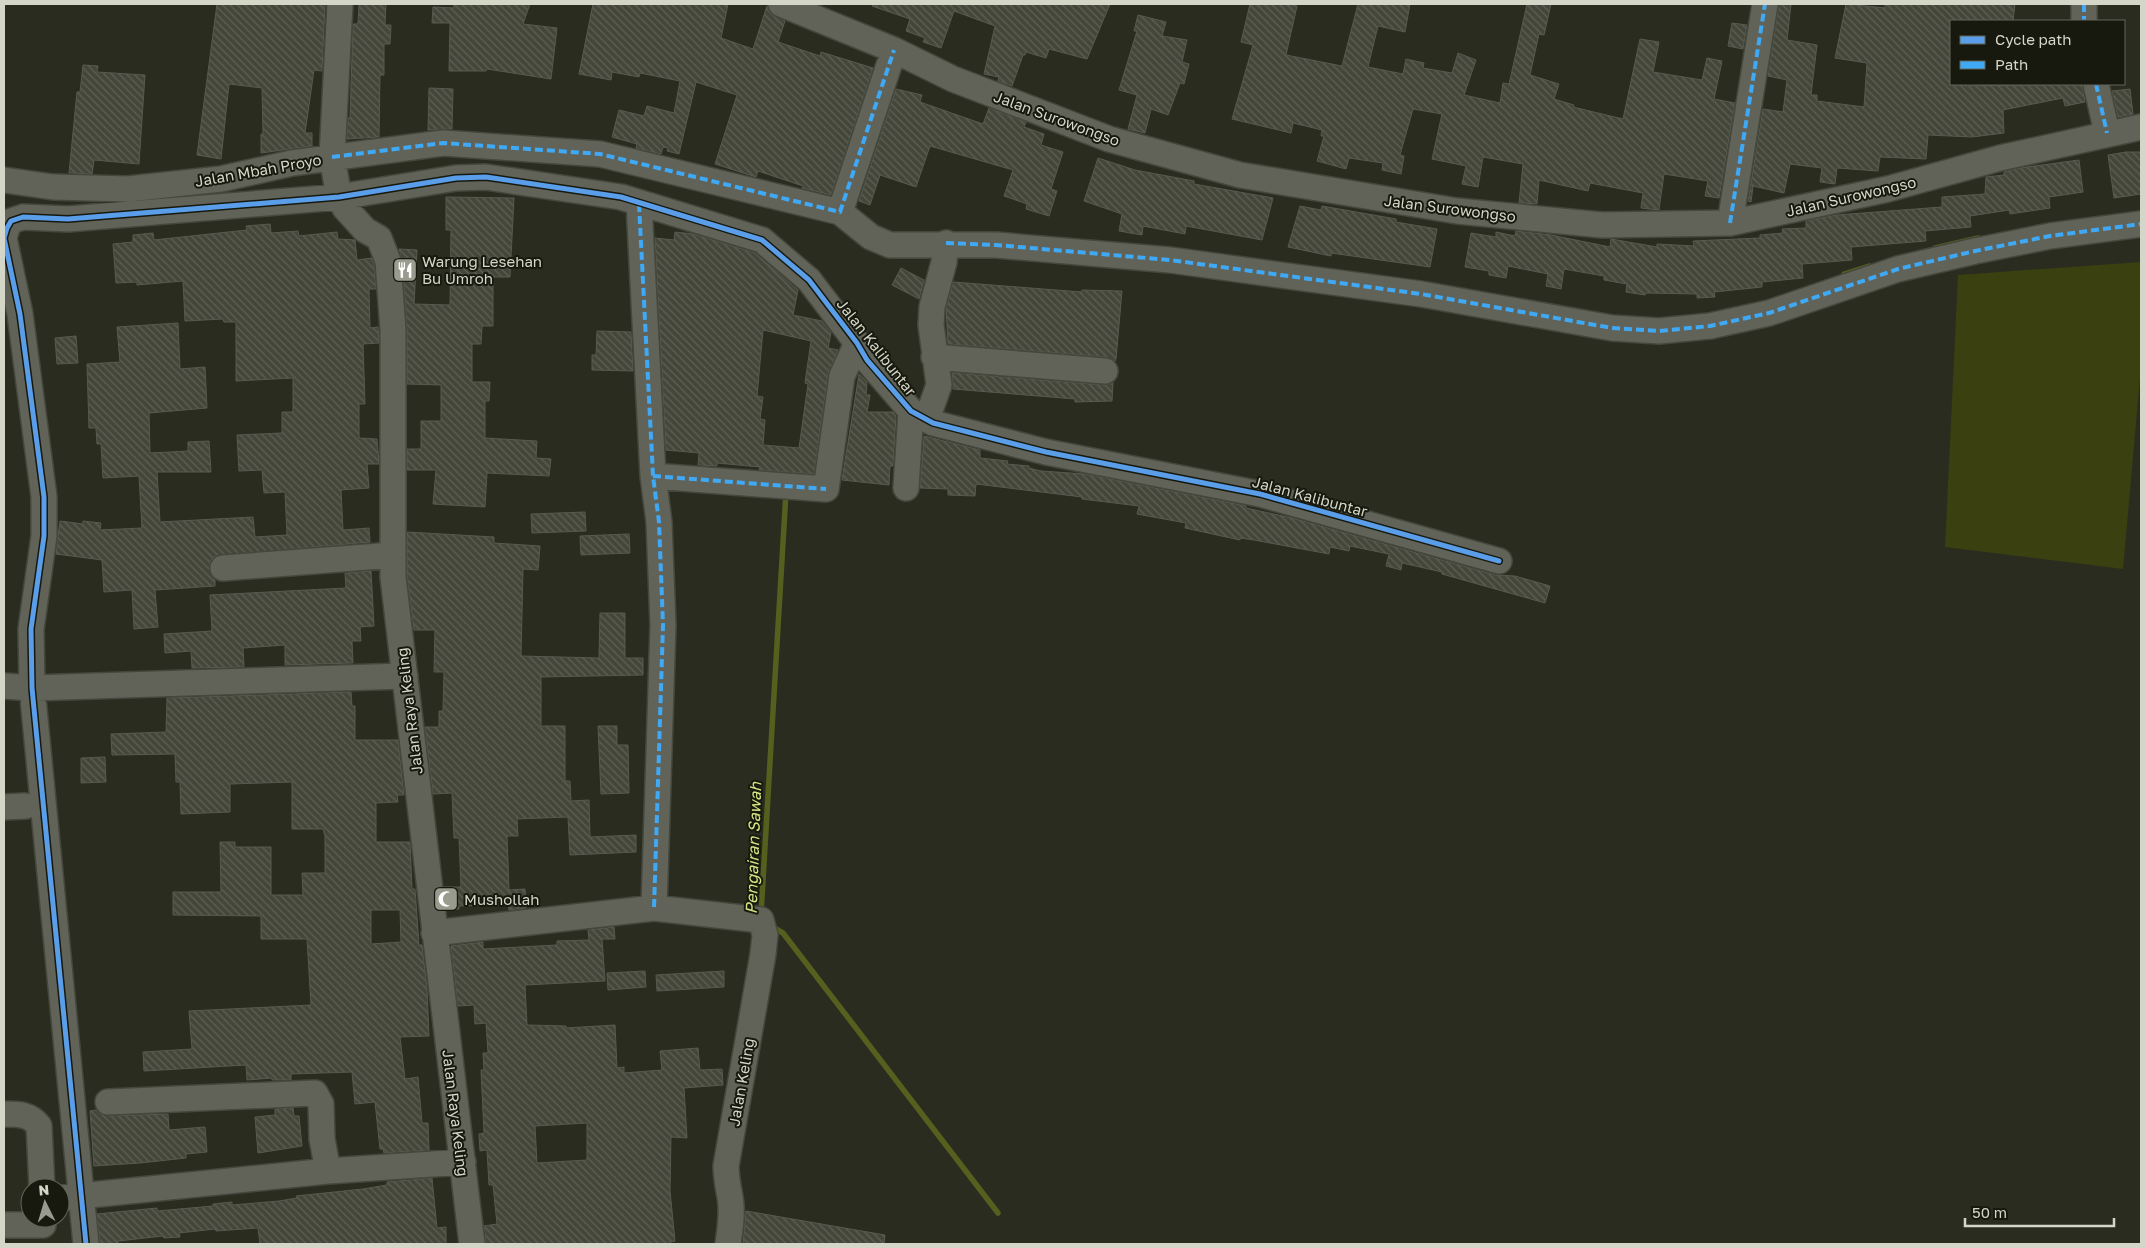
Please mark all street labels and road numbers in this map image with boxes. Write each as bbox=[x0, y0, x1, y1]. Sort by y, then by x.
street label: Jalan Surowongso bbox=[992, 87, 1122, 149]
street label: Jalan Mbah Proyo bbox=[193, 150, 323, 190]
street label: Jalan Surowongso bbox=[1784, 172, 1918, 220]
street label: Jalan Surowongso bbox=[1383, 191, 1517, 225]
street label: Jalan Kalibuntar bbox=[834, 295, 921, 399]
street label: Jalan Kalibuntar bbox=[1251, 472, 1370, 520]
street label: Jalan Raya Keling bbox=[392, 647, 426, 775]
street label: Jalan Keling bbox=[724, 1037, 758, 1127]
street label: Jalan Raya Keling bbox=[439, 1049, 473, 1177]

